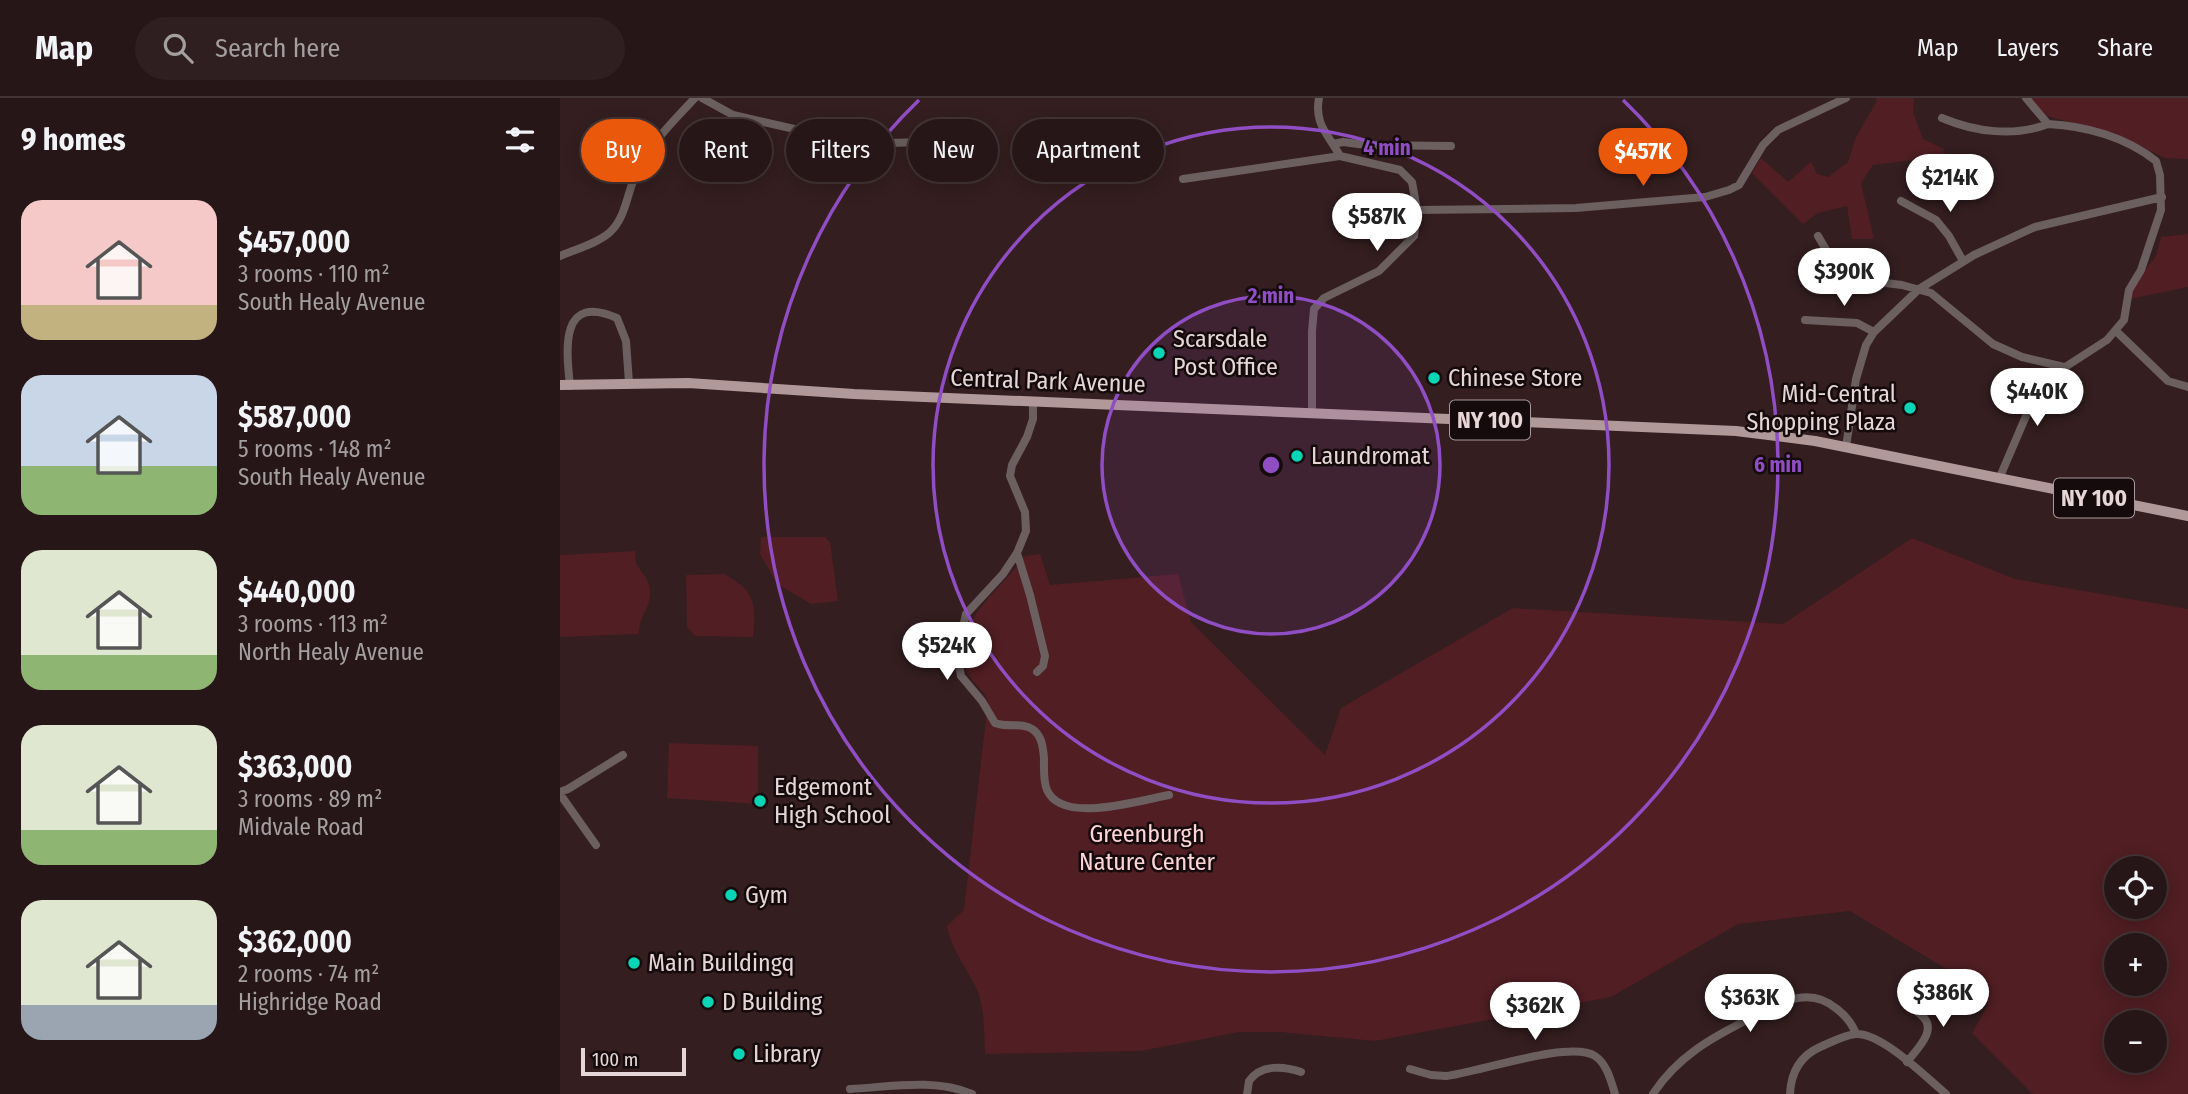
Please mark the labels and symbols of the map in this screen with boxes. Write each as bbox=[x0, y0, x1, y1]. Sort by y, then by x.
pin: $457K bbox=[1594, 129, 1692, 188]
text: 4 min bbox=[1363, 135, 1411, 161]
pin: $214K bbox=[1901, 155, 1999, 214]
pin: $587K bbox=[1328, 194, 1426, 253]
pin: $390K bbox=[1795, 248, 1893, 308]
text: 2 min bbox=[1247, 283, 1294, 309]
place label: Scarsdale Post Office bbox=[1173, 325, 1278, 381]
marker: Scarsdale Post Office bbox=[1151, 345, 1167, 361]
street label: Central Park Avenue bbox=[950, 364, 1146, 398]
place label: Chinese Store bbox=[1448, 364, 1582, 392]
pin: $440K bbox=[1988, 368, 2086, 428]
marker: Chinese Store bbox=[1426, 370, 1442, 386]
place label: Mid-Central Shopping Plaza bbox=[1746, 380, 1896, 436]
road number: NY 100 bbox=[1450, 400, 1530, 440]
marker: Mid-Central Shopping Plaza bbox=[1902, 400, 1918, 416]
place label: Laundromat bbox=[1311, 442, 1430, 470]
marker: Laundromat bbox=[1289, 448, 1305, 464]
text: 6 min bbox=[1754, 452, 1802, 478]
centre of rings bbox=[1259, 453, 1283, 477]
road number: NY 100 bbox=[2054, 478, 2134, 518]
pin: $524K bbox=[898, 622, 996, 682]
place label: Edgemont High School bbox=[774, 773, 891, 829]
marker: Edgemont High School bbox=[752, 793, 768, 809]
park label: Greenburgh Nature Center bbox=[1079, 820, 1216, 876]
place label: Gym bbox=[745, 881, 788, 909]
marker: Gym bbox=[723, 887, 739, 903]
place label: Main Buildingq bbox=[648, 949, 794, 977]
marker: Main Buildingq bbox=[626, 955, 642, 971]
pin: $386K bbox=[1894, 970, 1992, 1029]
pin: $363K bbox=[1701, 974, 1799, 1034]
pin: $362K bbox=[1486, 982, 1584, 1042]
place label: D Building bbox=[722, 988, 823, 1016]
marker: D Building bbox=[700, 994, 716, 1010]
place label: Library bbox=[753, 1040, 821, 1068]
scale bar bbox=[581, 1045, 686, 1077]
marker: Library bbox=[731, 1046, 747, 1062]

